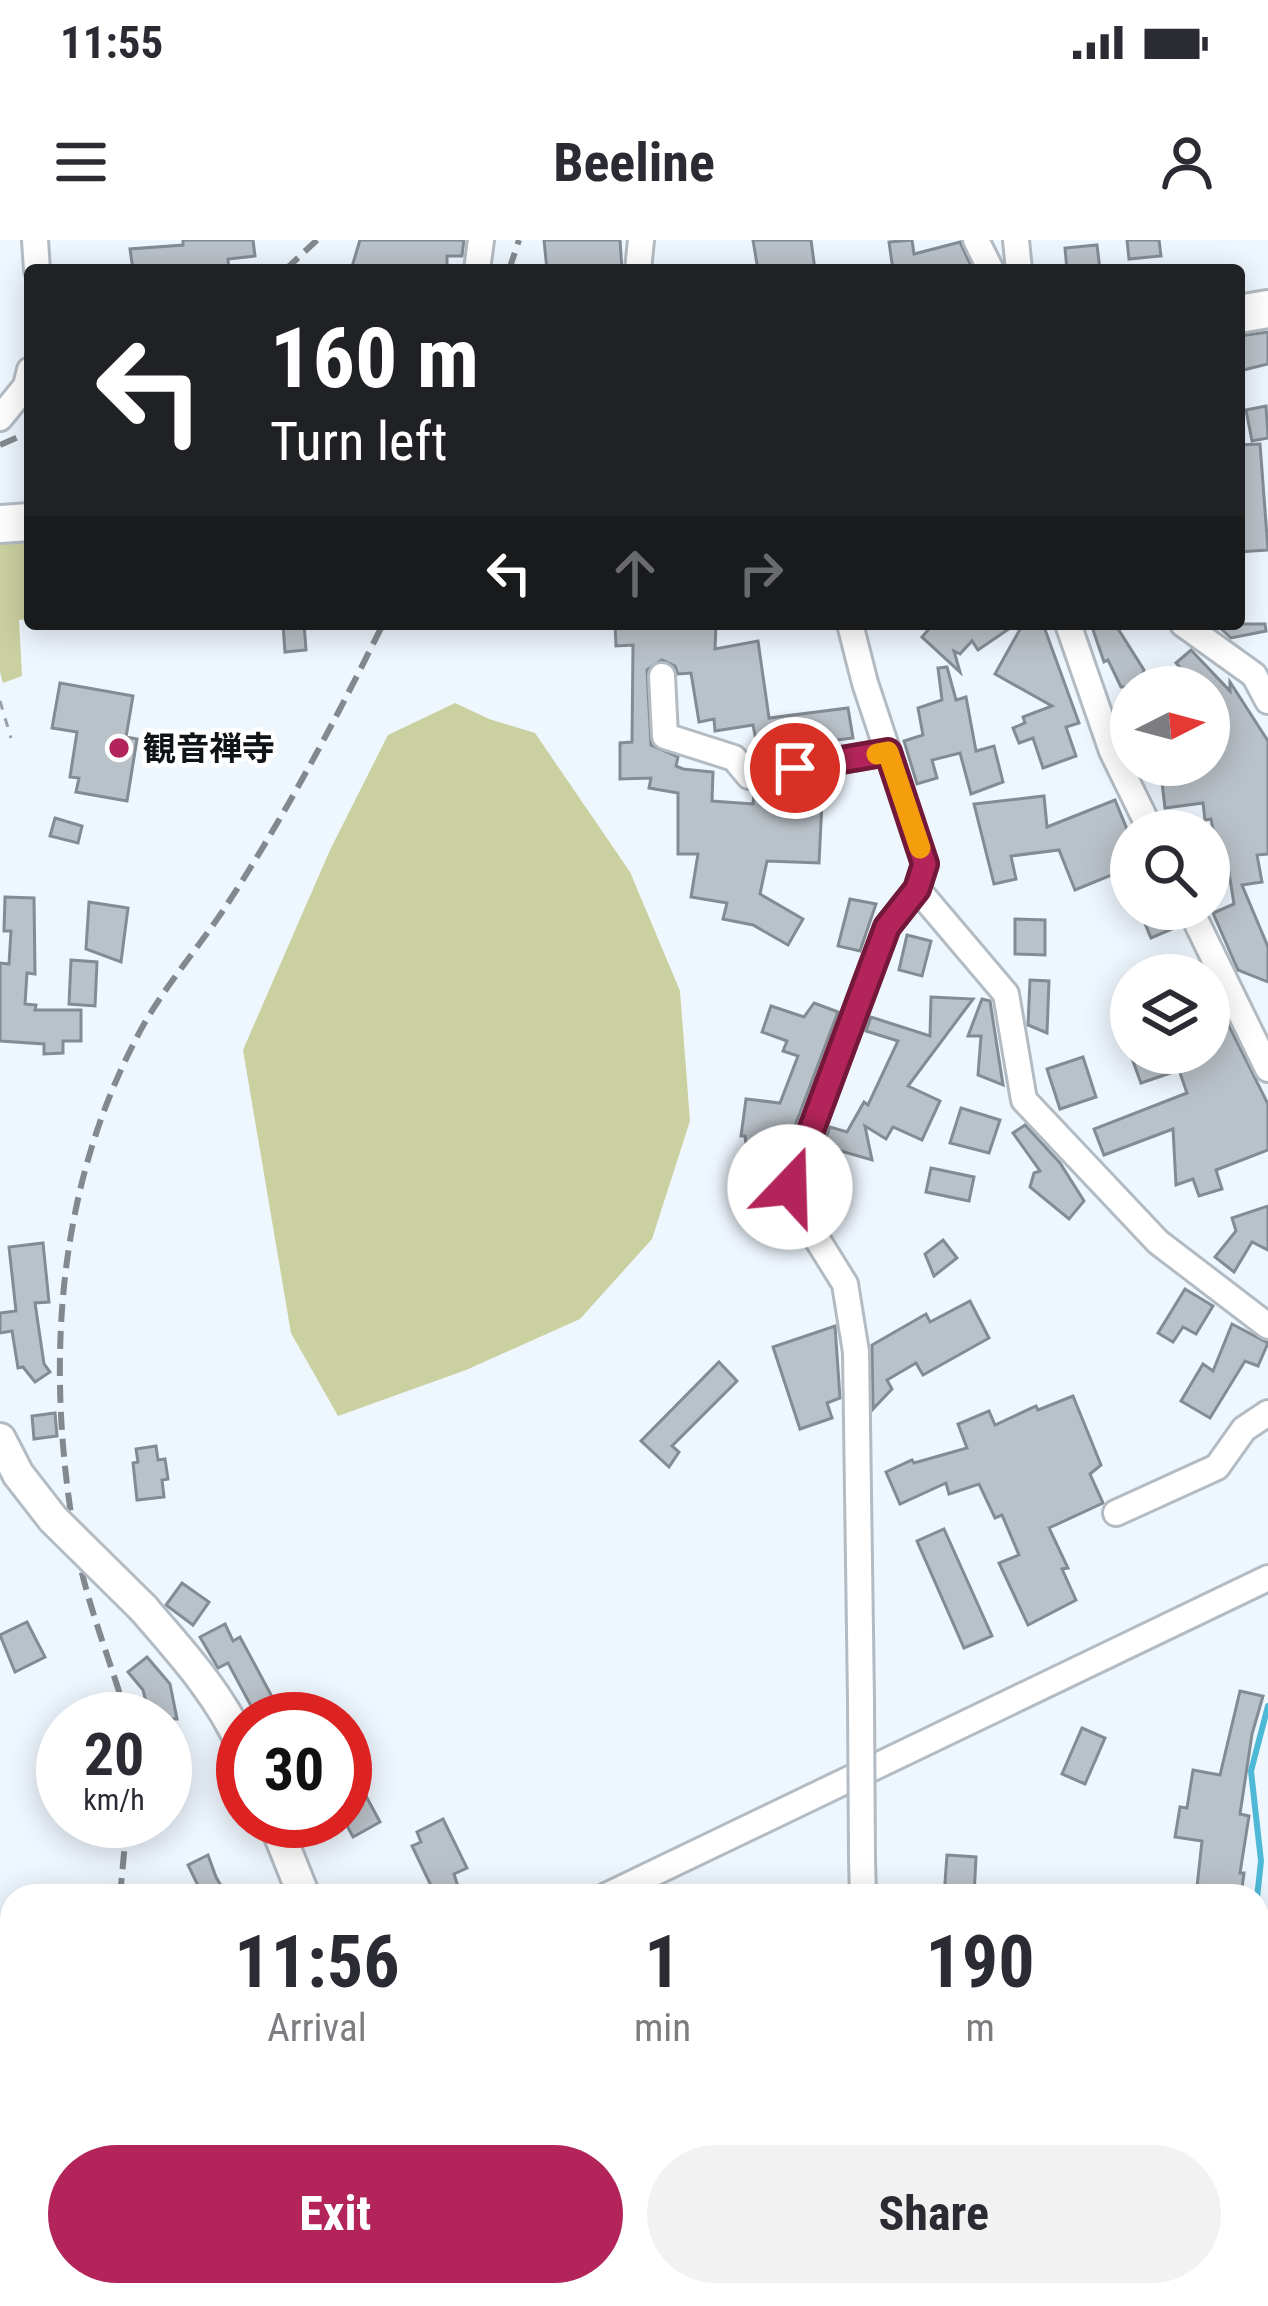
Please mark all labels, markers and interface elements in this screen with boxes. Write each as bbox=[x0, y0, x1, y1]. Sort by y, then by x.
text: 11:55 bbox=[60, 16, 163, 69]
icon: menu bbox=[48, 129, 114, 195]
icon: person bbox=[1154, 129, 1220, 195]
text: Beeline bbox=[553, 131, 715, 194]
text: 160 m bbox=[270, 309, 479, 408]
icon: left bbox=[72, 312, 228, 468]
text: Turn left bbox=[270, 410, 447, 473]
icon: left bbox=[476, 540, 542, 606]
icon: ahead bbox=[602, 540, 668, 606]
icon: right bbox=[728, 540, 794, 606]
north arrow bbox=[1110, 666, 1230, 786]
map controls bbox=[1110, 666, 1230, 1074]
pin bbox=[744, 717, 846, 819]
place label: 観音禅寺 bbox=[143, 729, 275, 768]
marker: 観音禅寺 bbox=[106, 735, 132, 761]
icon: arrive bbox=[762, 735, 828, 801]
button: search bbox=[1110, 810, 1230, 930]
button: layers bbox=[1110, 954, 1230, 1074]
position arrow bbox=[727, 1124, 853, 1250]
speed limit sign: 30 bbox=[216, 1692, 372, 1848]
text: 20 bbox=[84, 1719, 144, 1790]
text: km/h bbox=[83, 1782, 145, 1817]
text: 11:56 bbox=[234, 1920, 400, 2005]
text: 1 bbox=[644, 1920, 681, 2005]
text: 190 bbox=[925, 1920, 1035, 2005]
text: Arrival bbox=[267, 2005, 367, 2051]
text: min bbox=[634, 2005, 691, 2051]
text: m bbox=[965, 2005, 995, 2051]
button: Exit bbox=[48, 2145, 623, 2283]
button: Share bbox=[647, 2145, 1221, 2283]

